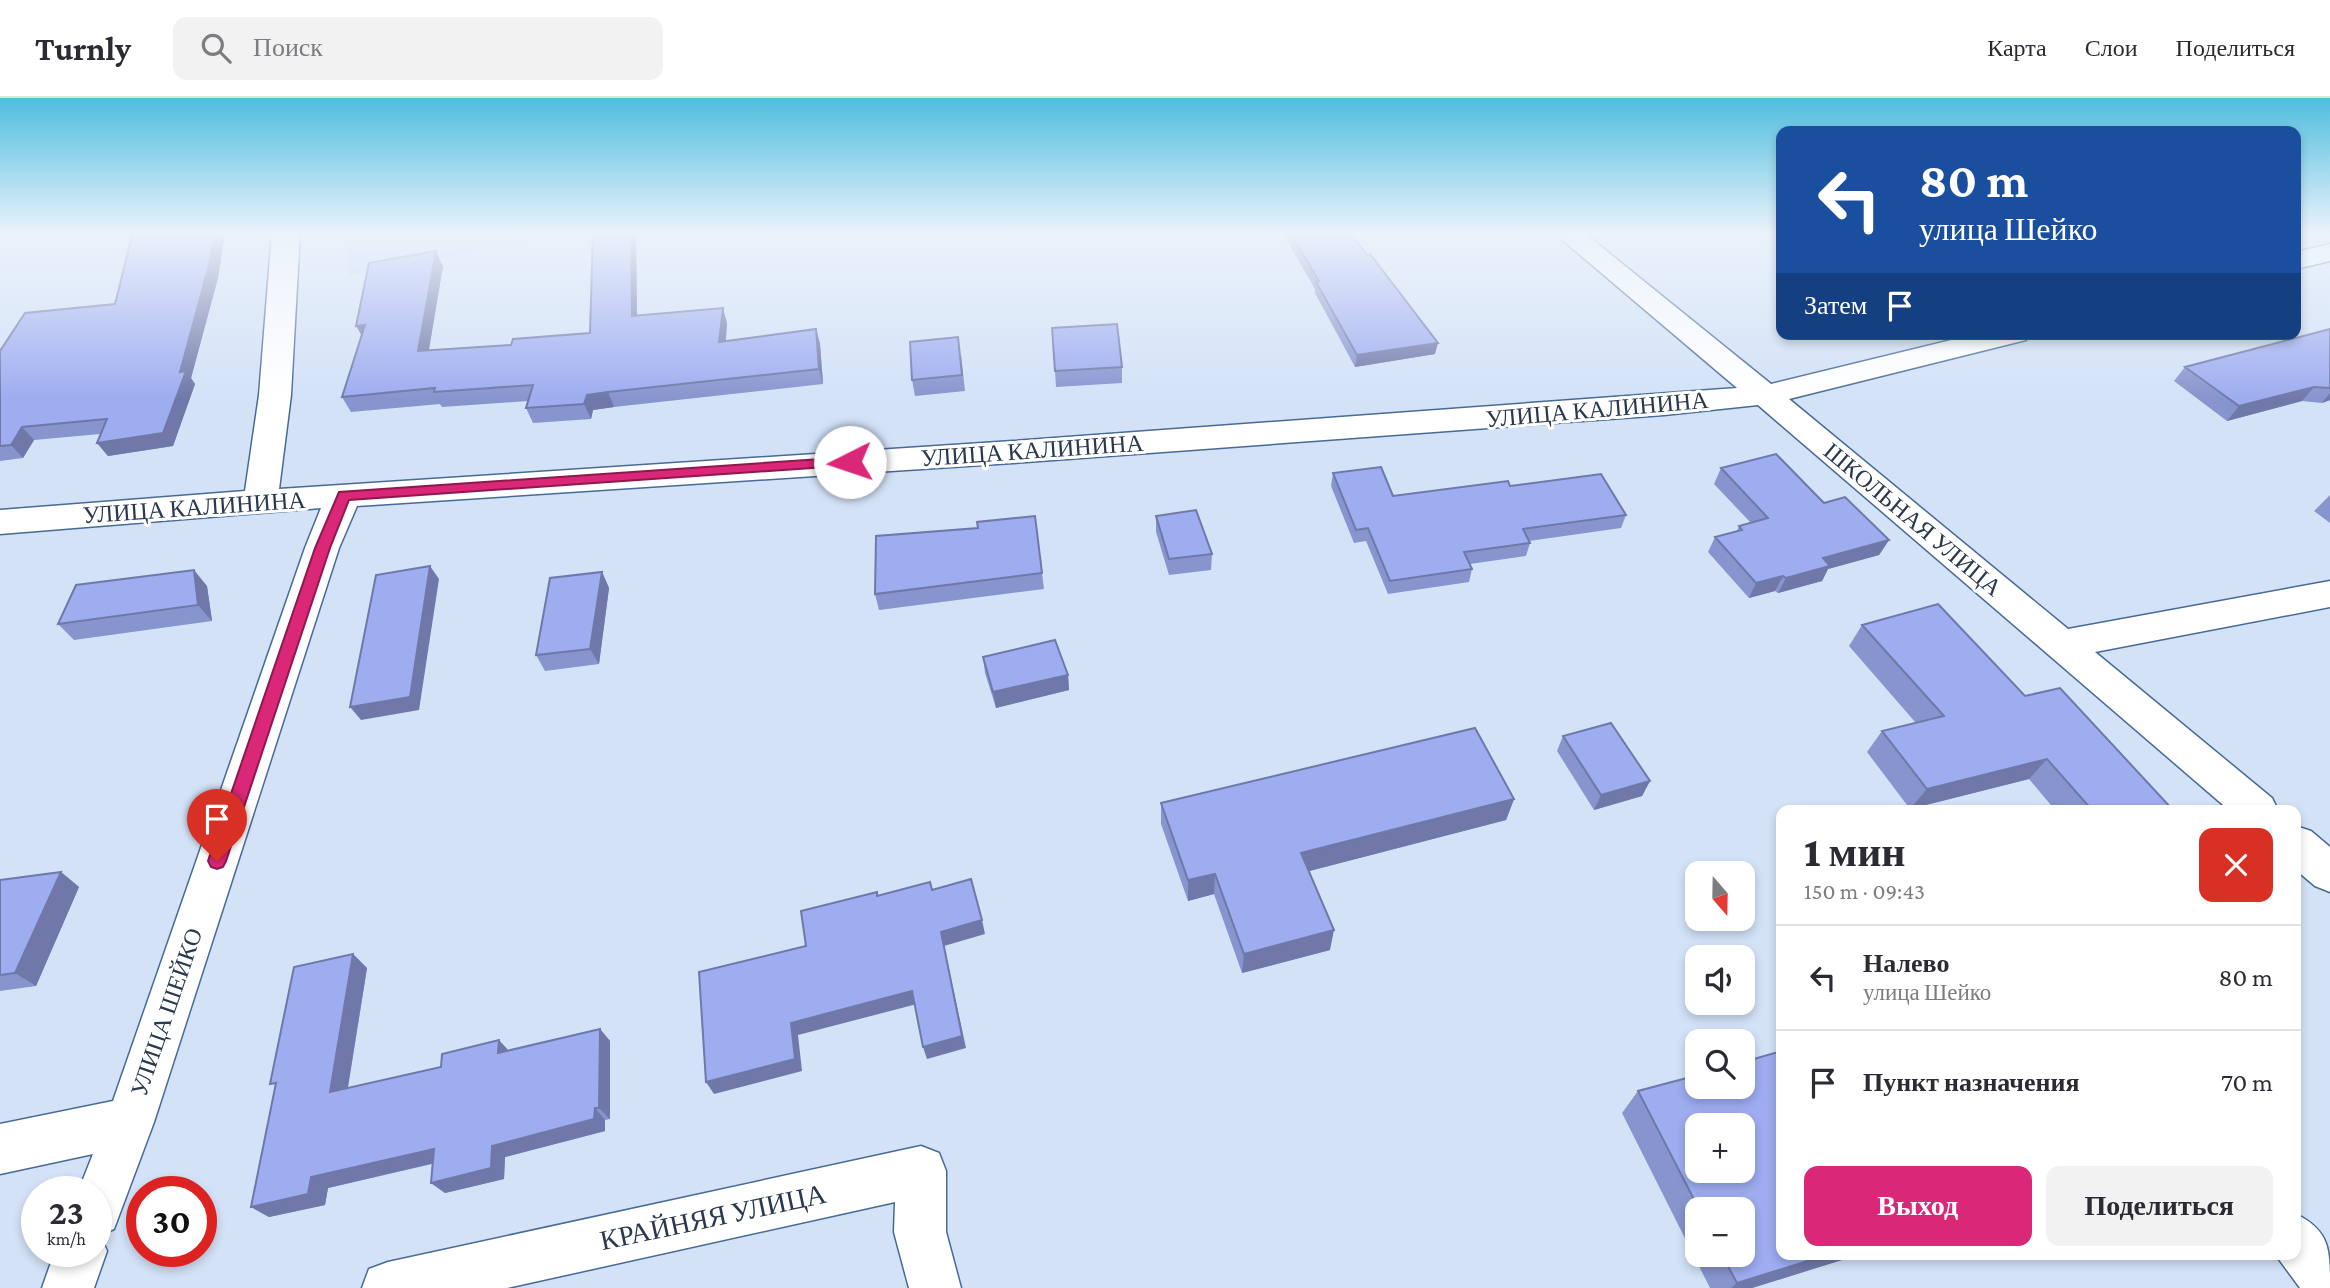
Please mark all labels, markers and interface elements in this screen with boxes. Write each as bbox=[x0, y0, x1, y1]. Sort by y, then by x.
search box bbox=[173, 17, 663, 80]
icon: search bbox=[197, 29, 235, 67]
text: Turnly bbox=[35, 30, 131, 67]
text: Поиск bbox=[253, 33, 323, 62]
text: Карта bbox=[1987, 34, 2047, 61]
text: Слои bbox=[2085, 34, 2138, 61]
text: Поделиться bbox=[2176, 34, 2295, 61]
text: 80 m bbox=[1919, 153, 2028, 208]
icon: left bbox=[1804, 154, 1895, 245]
text: улица Шейко bbox=[1919, 211, 2098, 247]
icon: arrive bbox=[1881, 287, 1919, 325]
text: Затем bbox=[1804, 291, 1867, 320]
street label: УЛИЦА КАЛИНИНА bbox=[1485, 386, 1710, 432]
position arrow bbox=[813, 425, 887, 499]
street label: УЛИЦА КАЛИНИНА bbox=[920, 429, 1145, 471]
street label: ШКОЛЬНАЯ УЛИЦА bbox=[1819, 437, 2008, 602]
street label: УЛИЦА КАЛИНИНА bbox=[82, 486, 307, 528]
pin bbox=[187, 789, 247, 861]
icon: arrive bbox=[198, 800, 236, 838]
text: 1 мин bbox=[1804, 828, 1906, 875]
button: close bbox=[2199, 828, 2273, 902]
north arrow bbox=[1685, 861, 1755, 931]
map controls bbox=[1685, 861, 1755, 1267]
text: 150 m · 09:43 bbox=[1804, 878, 1925, 904]
street label: УЛИЦА ШЕЙКО bbox=[125, 924, 207, 1100]
button: sound bbox=[1685, 945, 1755, 1015]
text: Налево bbox=[1863, 949, 1949, 978]
icon: left bbox=[1804, 959, 1842, 997]
text: 80 m bbox=[2219, 963, 2273, 992]
text: улица Шейко bbox=[1863, 979, 1991, 1005]
button: search bbox=[1685, 1029, 1755, 1099]
icon: arrive bbox=[1804, 1064, 1842, 1102]
text: Пункт назначения bbox=[1863, 1068, 2080, 1097]
text: 70 m bbox=[2221, 1068, 2273, 1097]
button: + bbox=[1685, 1113, 1755, 1183]
button: Выход bbox=[1804, 1166, 2032, 1246]
button: Поделиться bbox=[2046, 1166, 2273, 1246]
speed limit sign: 30 bbox=[126, 1176, 217, 1267]
street label: КРАЙНЯЯ УЛИЦА bbox=[597, 1178, 830, 1256]
text: 23 bbox=[49, 1193, 84, 1232]
button: − bbox=[1685, 1197, 1755, 1267]
text: km/h bbox=[47, 1229, 86, 1249]

